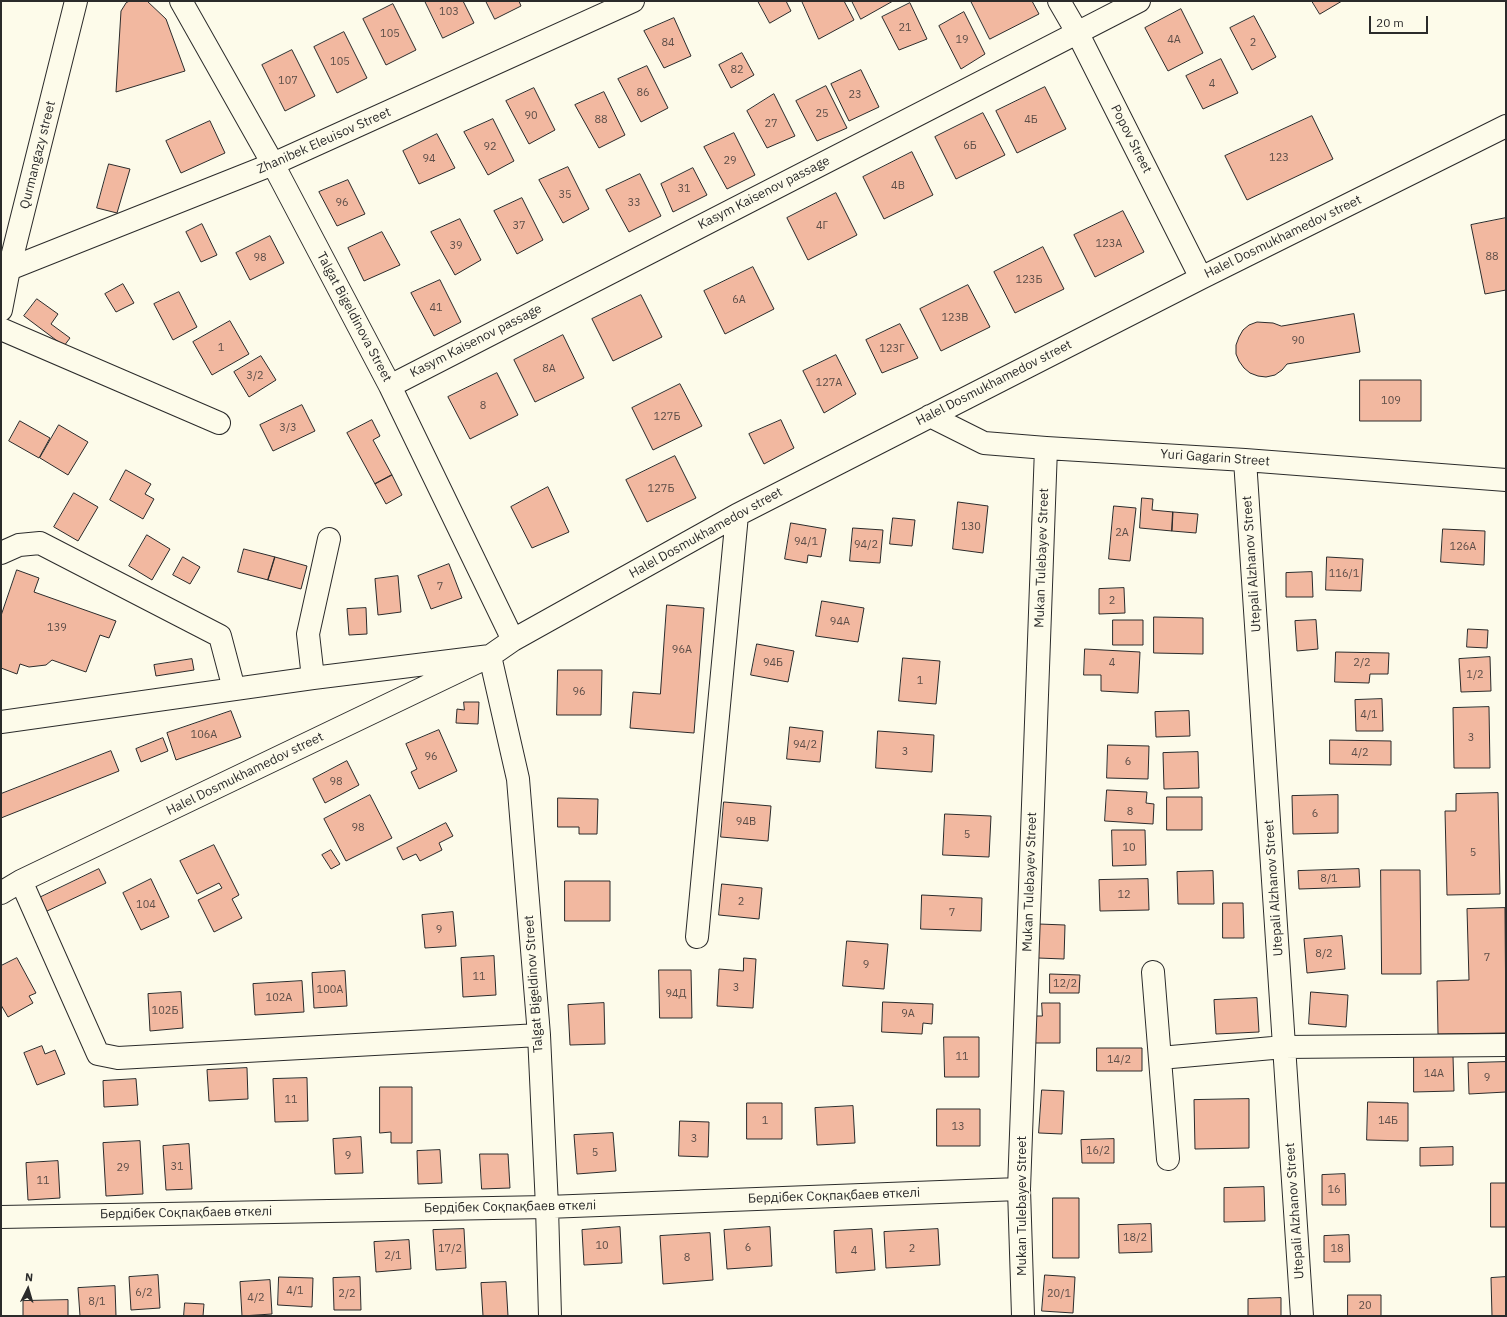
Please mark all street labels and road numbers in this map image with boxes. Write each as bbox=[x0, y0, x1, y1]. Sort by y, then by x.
street label: Qurmangazy street bbox=[17, 99, 59, 211]
street label: Popov Street bbox=[1107, 102, 1155, 176]
street label: Zhanibek Eleuisov Street bbox=[255, 104, 393, 178]
street label: Kasym Kaisenov passage bbox=[696, 153, 832, 233]
street label: Halel Dosmukhamedov street bbox=[1202, 192, 1364, 282]
street label: Talgat Bigeldinova Street bbox=[313, 249, 395, 385]
street label: Kasym Kaisenov passage bbox=[408, 301, 544, 381]
street label: Halel Dosmukhamedov street bbox=[914, 337, 1074, 429]
street label: Yuri Gagarin Street bbox=[1160, 446, 1270, 470]
street label: Halel Dosmukhamedov street bbox=[627, 484, 785, 582]
street label: Mukan Tulebayev Street bbox=[1032, 488, 1052, 628]
street label: Utepali Alzhanov Street bbox=[1239, 495, 1265, 633]
street label: Halel Dosmukhamedov street bbox=[164, 729, 326, 819]
street label: Mukan Tulebayev Street bbox=[1020, 812, 1040, 952]
street label: Utepali Alzhanov Street bbox=[1261, 819, 1287, 957]
street label: Talgat Bigeldinov Street bbox=[521, 915, 547, 1053]
street label: Mukan Tulebayev Street bbox=[1014, 1136, 1030, 1276]
street label: Utepali Alzhanov Street bbox=[1282, 1142, 1308, 1280]
street label: Бердібек Соқпақбаев өткелі bbox=[748, 1185, 920, 1207]
street label: Бердібек Соқпақбаев өткелі bbox=[424, 1198, 596, 1216]
street label: Бердібек Соқпақбаев өткелі bbox=[100, 1204, 272, 1222]

